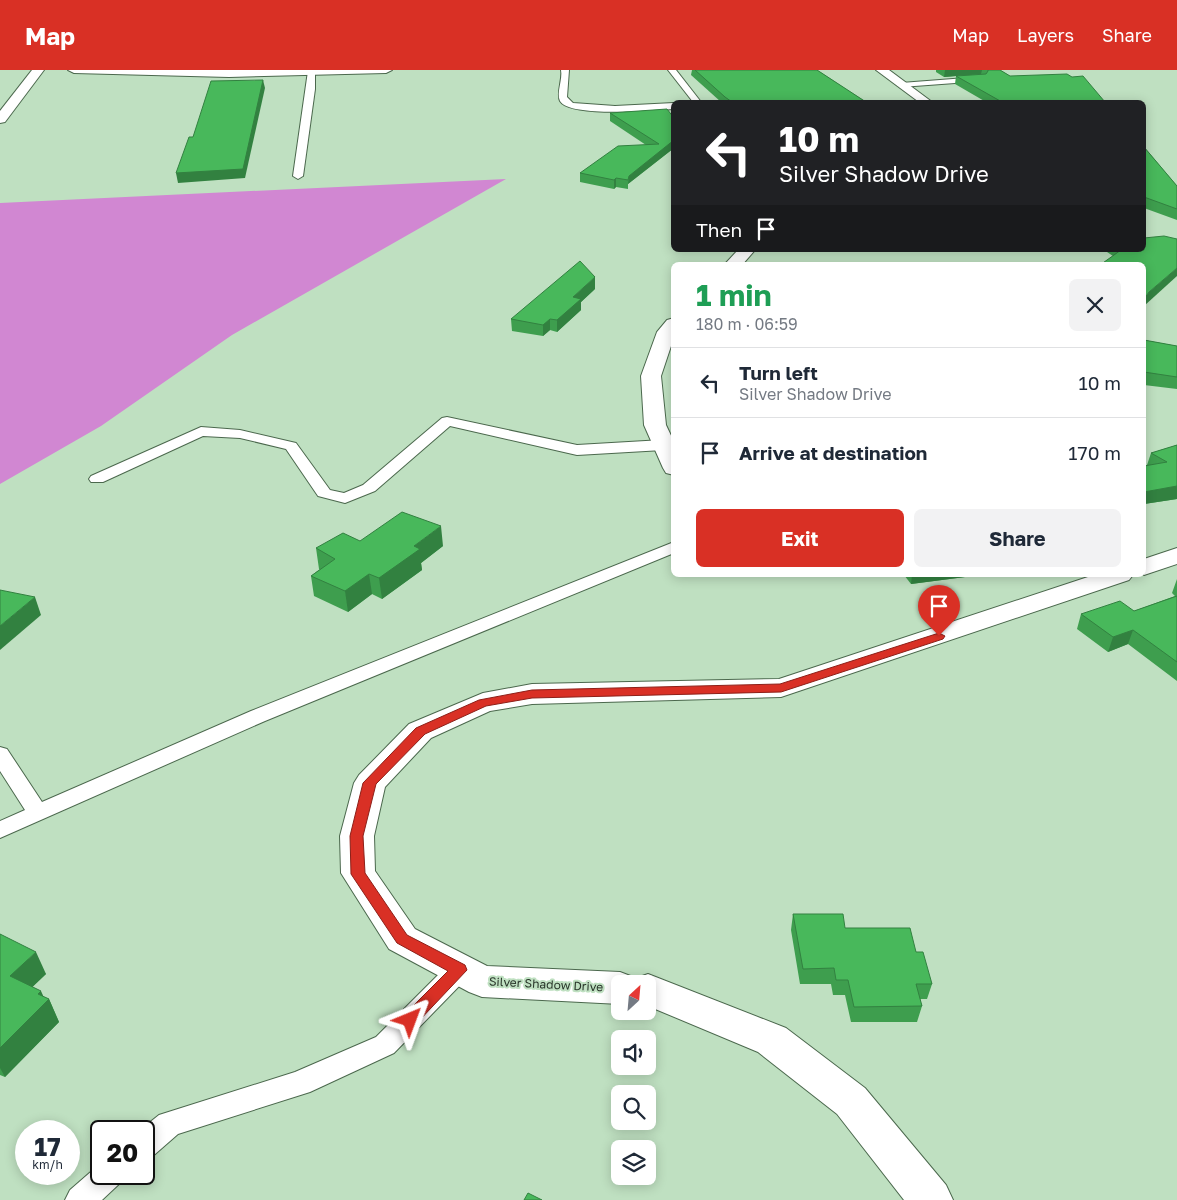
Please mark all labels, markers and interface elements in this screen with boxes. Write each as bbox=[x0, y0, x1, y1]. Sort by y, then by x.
text: Map bbox=[25, 21, 75, 50]
text: Map bbox=[952, 24, 989, 46]
text: Layers bbox=[1017, 24, 1074, 46]
text: Share bbox=[1102, 24, 1152, 46]
text: 10 m bbox=[779, 118, 859, 160]
icon: left bbox=[696, 120, 761, 185]
text: Silver Shadow Drive bbox=[779, 160, 989, 187]
icon: arrive bbox=[752, 215, 780, 243]
text: Then bbox=[696, 218, 742, 241]
text: 1 min bbox=[696, 277, 772, 313]
button: close bbox=[1069, 279, 1121, 331]
text: 180 m · 06:59 bbox=[696, 314, 798, 334]
text: Turn left bbox=[739, 361, 818, 384]
icon: left bbox=[696, 369, 724, 397]
text: 10 m bbox=[1078, 371, 1121, 394]
text: Silver Shadow Drive bbox=[739, 384, 892, 404]
icon: arrive bbox=[696, 439, 724, 467]
text: Arrive at destination bbox=[739, 441, 927, 464]
text: 170 m bbox=[1068, 441, 1121, 464]
button: Exit bbox=[696, 509, 904, 567]
button: Share bbox=[914, 509, 1121, 567]
pin bbox=[918, 585, 960, 636]
icon: arrive bbox=[925, 592, 953, 620]
street label: Silver Shadow Drive bbox=[488, 974, 604, 994]
north arrow bbox=[611, 975, 656, 1020]
map controls bbox=[611, 975, 656, 1185]
position arrow bbox=[383, 993, 435, 1045]
button: sound bbox=[611, 1030, 656, 1075]
button: search bbox=[611, 1085, 656, 1130]
speed limit sign: 20 bbox=[90, 1120, 155, 1185]
text: 17 bbox=[34, 1131, 61, 1162]
button: layers bbox=[611, 1140, 656, 1185]
text: km/h bbox=[32, 1157, 63, 1172]

